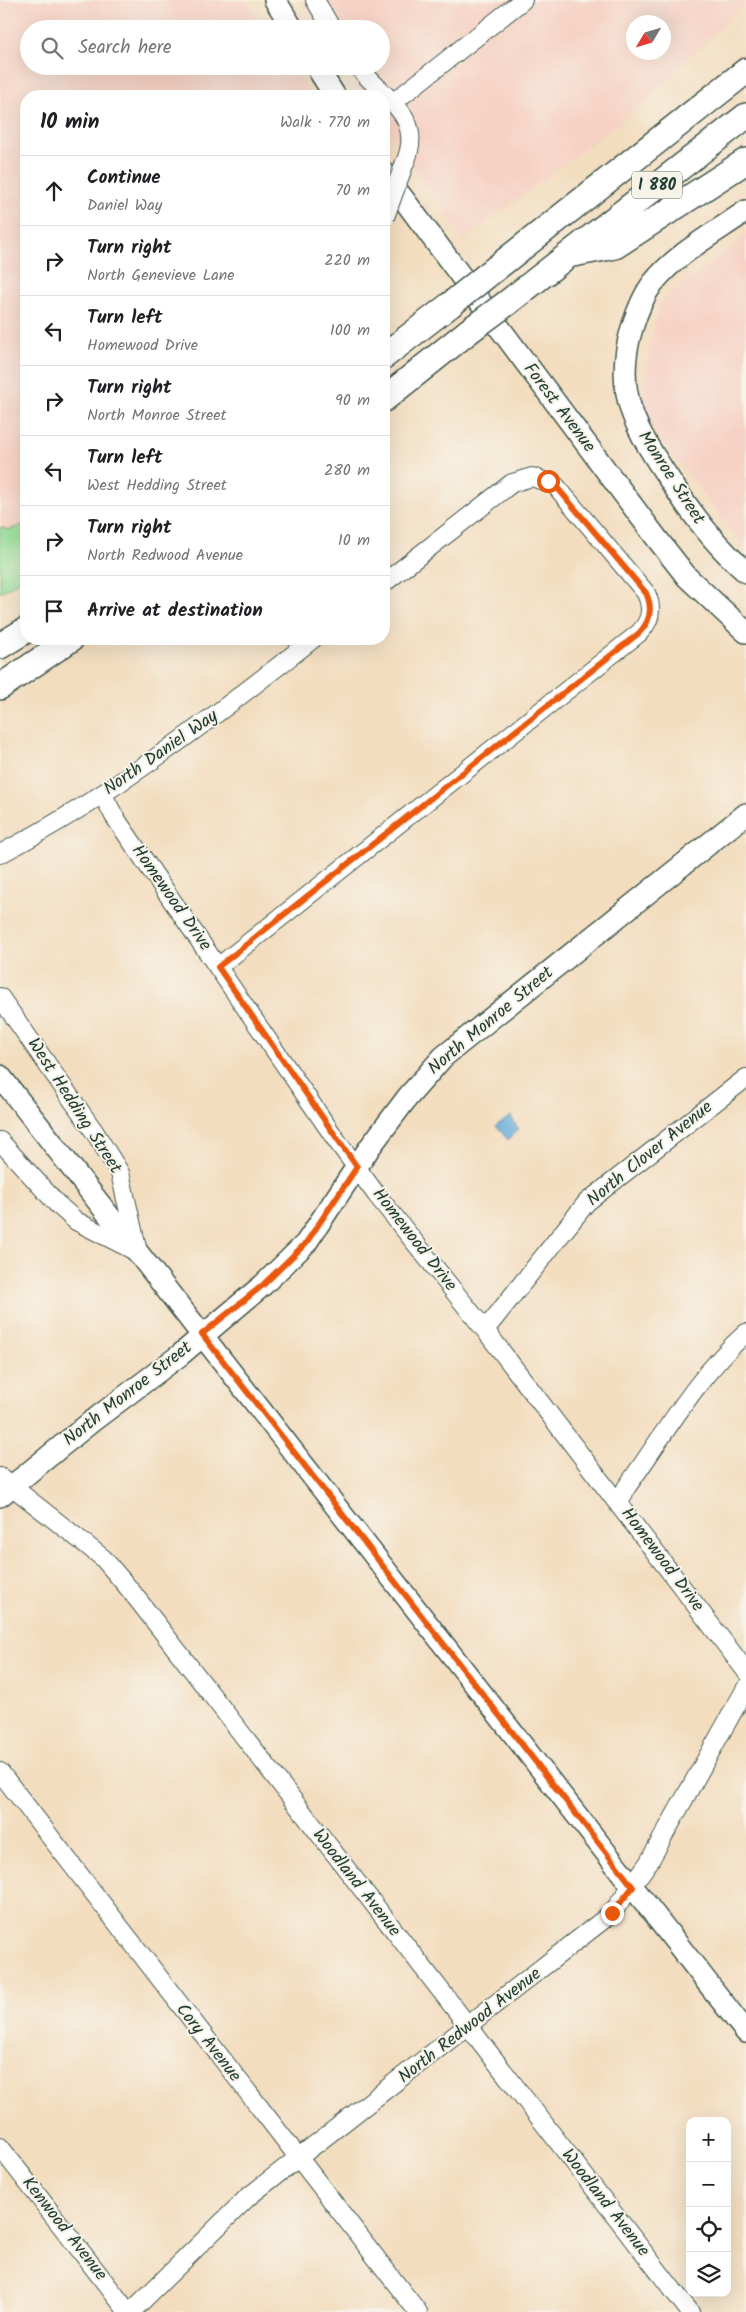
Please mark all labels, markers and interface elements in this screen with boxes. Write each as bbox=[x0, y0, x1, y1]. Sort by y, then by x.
north arrow bbox=[626, 15, 671, 60]
search box bbox=[20, 20, 390, 75]
text: Search here bbox=[78, 33, 172, 63]
icon: search bbox=[38, 34, 66, 62]
text: 10 min bbox=[40, 106, 100, 139]
text: Walk · 770 m bbox=[280, 110, 370, 135]
text: Continue bbox=[87, 163, 160, 193]
road number: I 880 bbox=[632, 172, 682, 198]
icon: ahead bbox=[40, 177, 68, 205]
text: 70 m bbox=[335, 178, 370, 203]
text: Daniel Way bbox=[87, 193, 162, 218]
text: Turn right bbox=[87, 233, 172, 263]
icon: right bbox=[40, 247, 68, 275]
text: 220 m bbox=[324, 248, 370, 273]
text: North Genevieve Lane bbox=[87, 263, 234, 288]
text: Turn left bbox=[87, 303, 162, 333]
icon: left bbox=[40, 317, 68, 345]
text: 100 m bbox=[330, 318, 370, 343]
text: Homewood Drive bbox=[87, 333, 198, 358]
street label: Forest Avenue bbox=[515, 357, 603, 459]
text: Turn right bbox=[87, 373, 172, 403]
icon: right bbox=[40, 387, 68, 415]
text: 90 m bbox=[335, 388, 370, 413]
text: North Monroe Street bbox=[87, 403, 227, 428]
street label: Monroe Street bbox=[630, 425, 713, 532]
text: Turn left bbox=[87, 443, 162, 473]
icon: left bbox=[40, 457, 68, 485]
text: 280 m bbox=[324, 458, 370, 483]
route start bbox=[537, 470, 560, 493]
text: West Hedding Street bbox=[87, 473, 227, 498]
text: Turn right bbox=[87, 513, 172, 543]
icon: right bbox=[40, 527, 68, 555]
text: 10 m bbox=[338, 528, 370, 553]
text: North Redwood Avenue bbox=[87, 543, 243, 568]
text: Arrive at destination bbox=[87, 596, 263, 626]
icon: arrive bbox=[40, 597, 68, 625]
street label: North Daniel Way bbox=[97, 702, 225, 804]
street label: Homewood Drive bbox=[123, 839, 219, 957]
street label: North Monroe Street bbox=[421, 959, 561, 1083]
street label: West Hedding Street bbox=[19, 1032, 130, 1181]
street label: North Clover Avenue bbox=[581, 1094, 719, 1214]
street label: Homewood Drive bbox=[364, 1182, 464, 1298]
street label: North Monroe Street bbox=[57, 1334, 200, 1454]
street label: Homewood Drive bbox=[613, 1501, 711, 1619]
street label: Woodland Avenue bbox=[304, 1822, 408, 1944]
route end bbox=[601, 1902, 624, 1925]
street label: North Redwood Avenue bbox=[392, 1961, 548, 2091]
street label: Cory Avenue bbox=[168, 1997, 248, 2089]
map controls bbox=[686, 2117, 731, 2297]
button: + bbox=[686, 2117, 731, 2162]
street label: Woodland Avenue bbox=[553, 2142, 657, 2264]
button: − bbox=[686, 2162, 731, 2207]
street label: Kenwood Avenue bbox=[14, 2170, 114, 2288]
button: locate bbox=[686, 2207, 731, 2252]
button: layers bbox=[686, 2252, 731, 2297]

